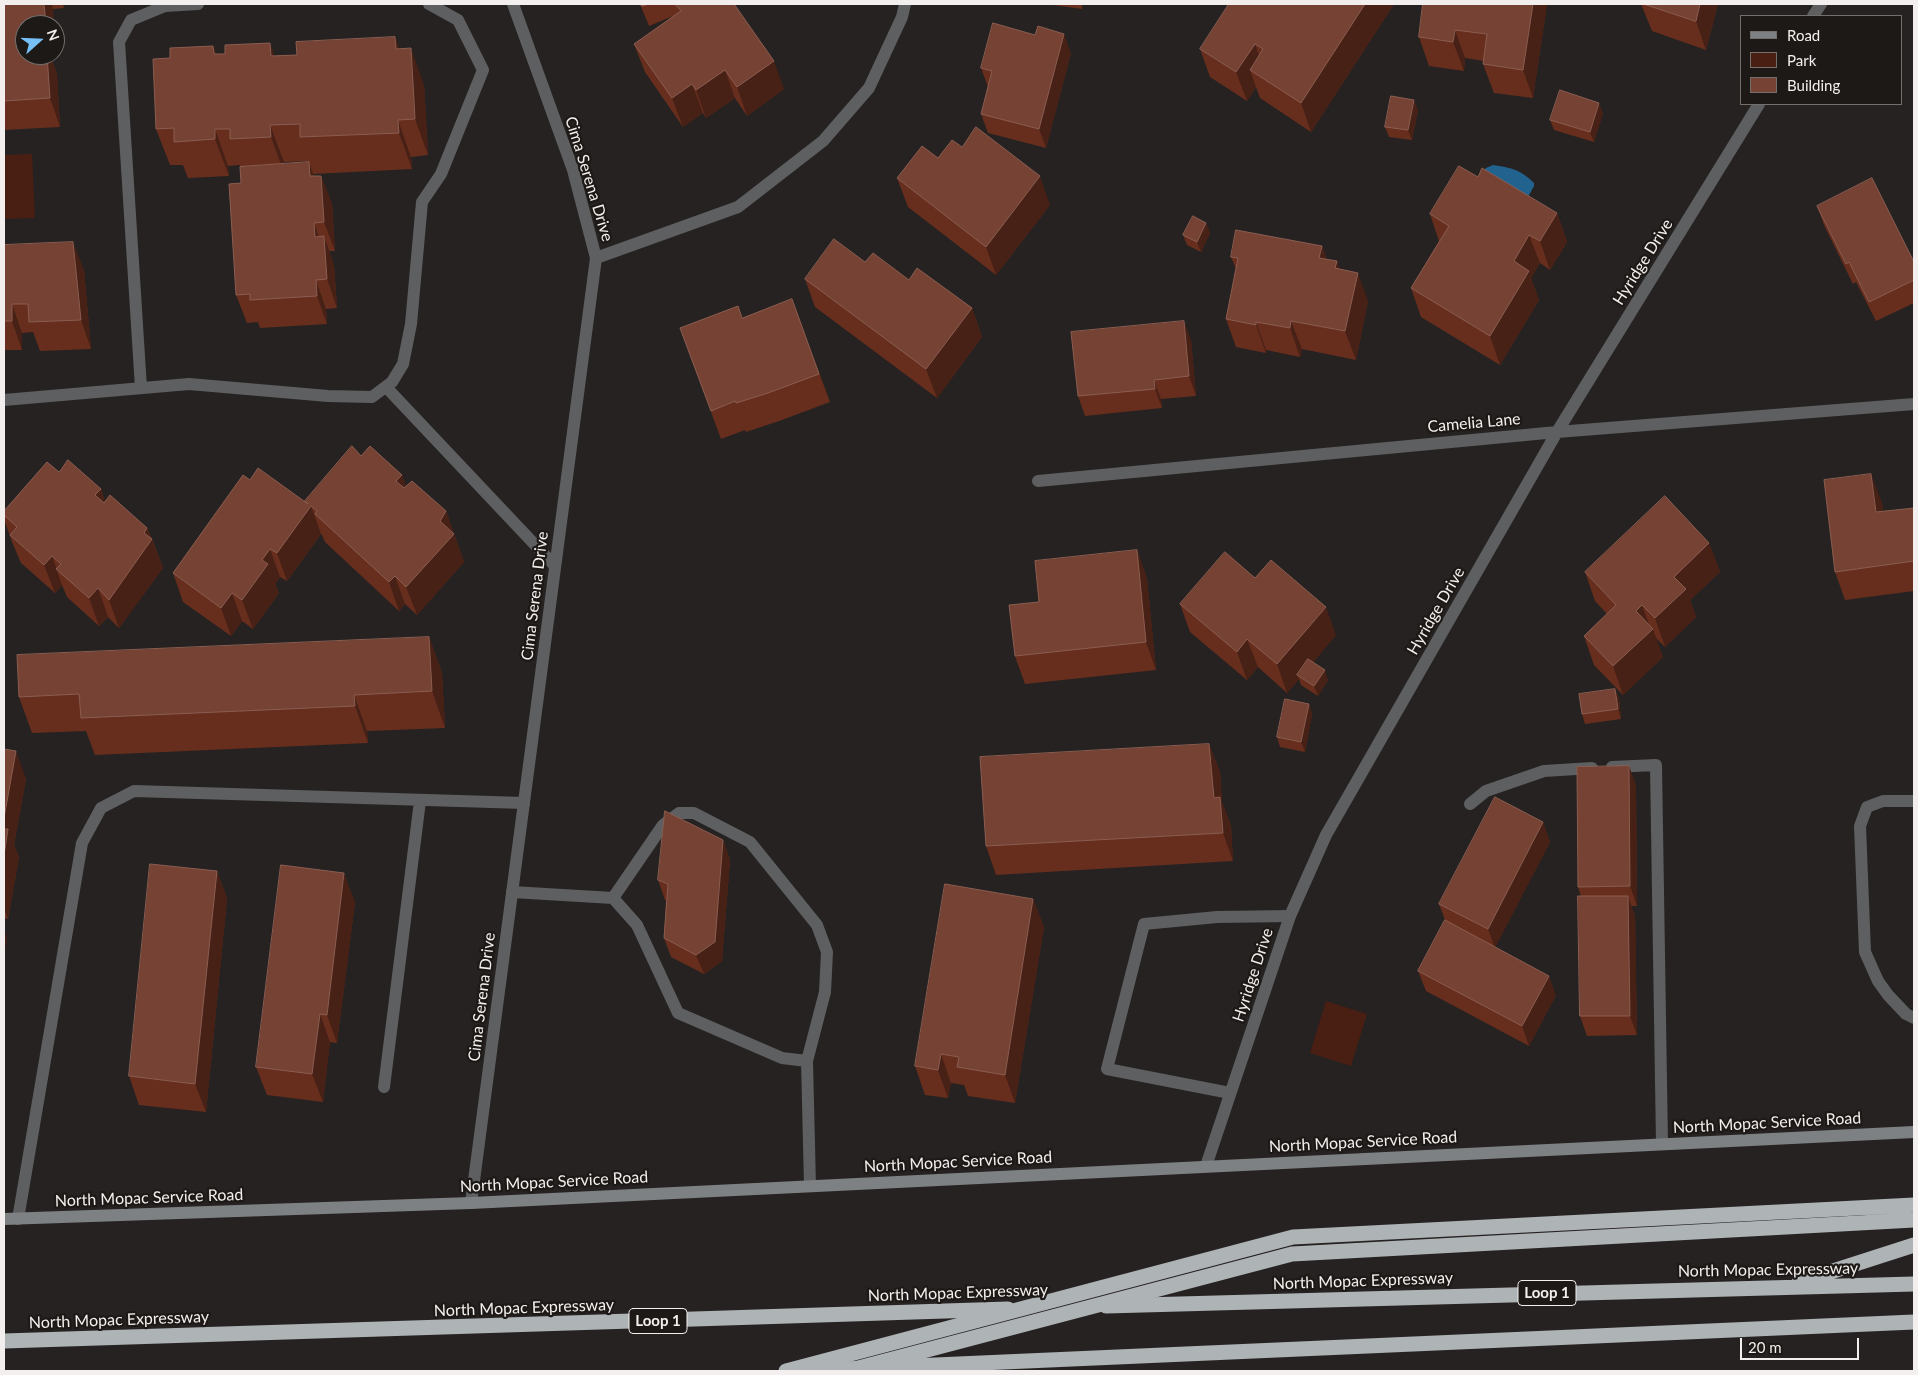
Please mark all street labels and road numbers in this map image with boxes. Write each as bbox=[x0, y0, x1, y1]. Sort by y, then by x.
street label: Cima Serena Drive bbox=[561, 114, 617, 244]
street label: Hyridge Drive bbox=[1609, 215, 1677, 309]
street label: Camelia Lane bbox=[1427, 409, 1521, 437]
street label: Cima Serena Drive bbox=[518, 530, 552, 662]
street label: Hyridge Drive bbox=[1403, 564, 1469, 658]
street label: Hyridge Drive bbox=[1229, 926, 1277, 1024]
street label: Cima Serena Drive bbox=[465, 931, 499, 1063]
street label: North Mopac Service Road bbox=[1672, 1108, 1862, 1138]
street label: North Mopac Service Road bbox=[1268, 1127, 1458, 1157]
street label: North Mopac Service Road bbox=[863, 1147, 1053, 1177]
street label: North Mopac Service Road bbox=[459, 1167, 649, 1197]
street label: North Mopac Service Road bbox=[54, 1185, 244, 1211]
street label: North Mopac Expressway bbox=[1678, 1259, 1858, 1281]
street label: North Mopac Expressway bbox=[1273, 1268, 1453, 1294]
street label: North Mopac Expressway bbox=[868, 1280, 1048, 1306]
road number: Loop 1 bbox=[1518, 1280, 1576, 1306]
street label: North Mopac Expressway bbox=[434, 1295, 614, 1321]
street label: North Mopac Expressway bbox=[29, 1307, 209, 1333]
road number: Loop 1 bbox=[629, 1308, 687, 1334]

